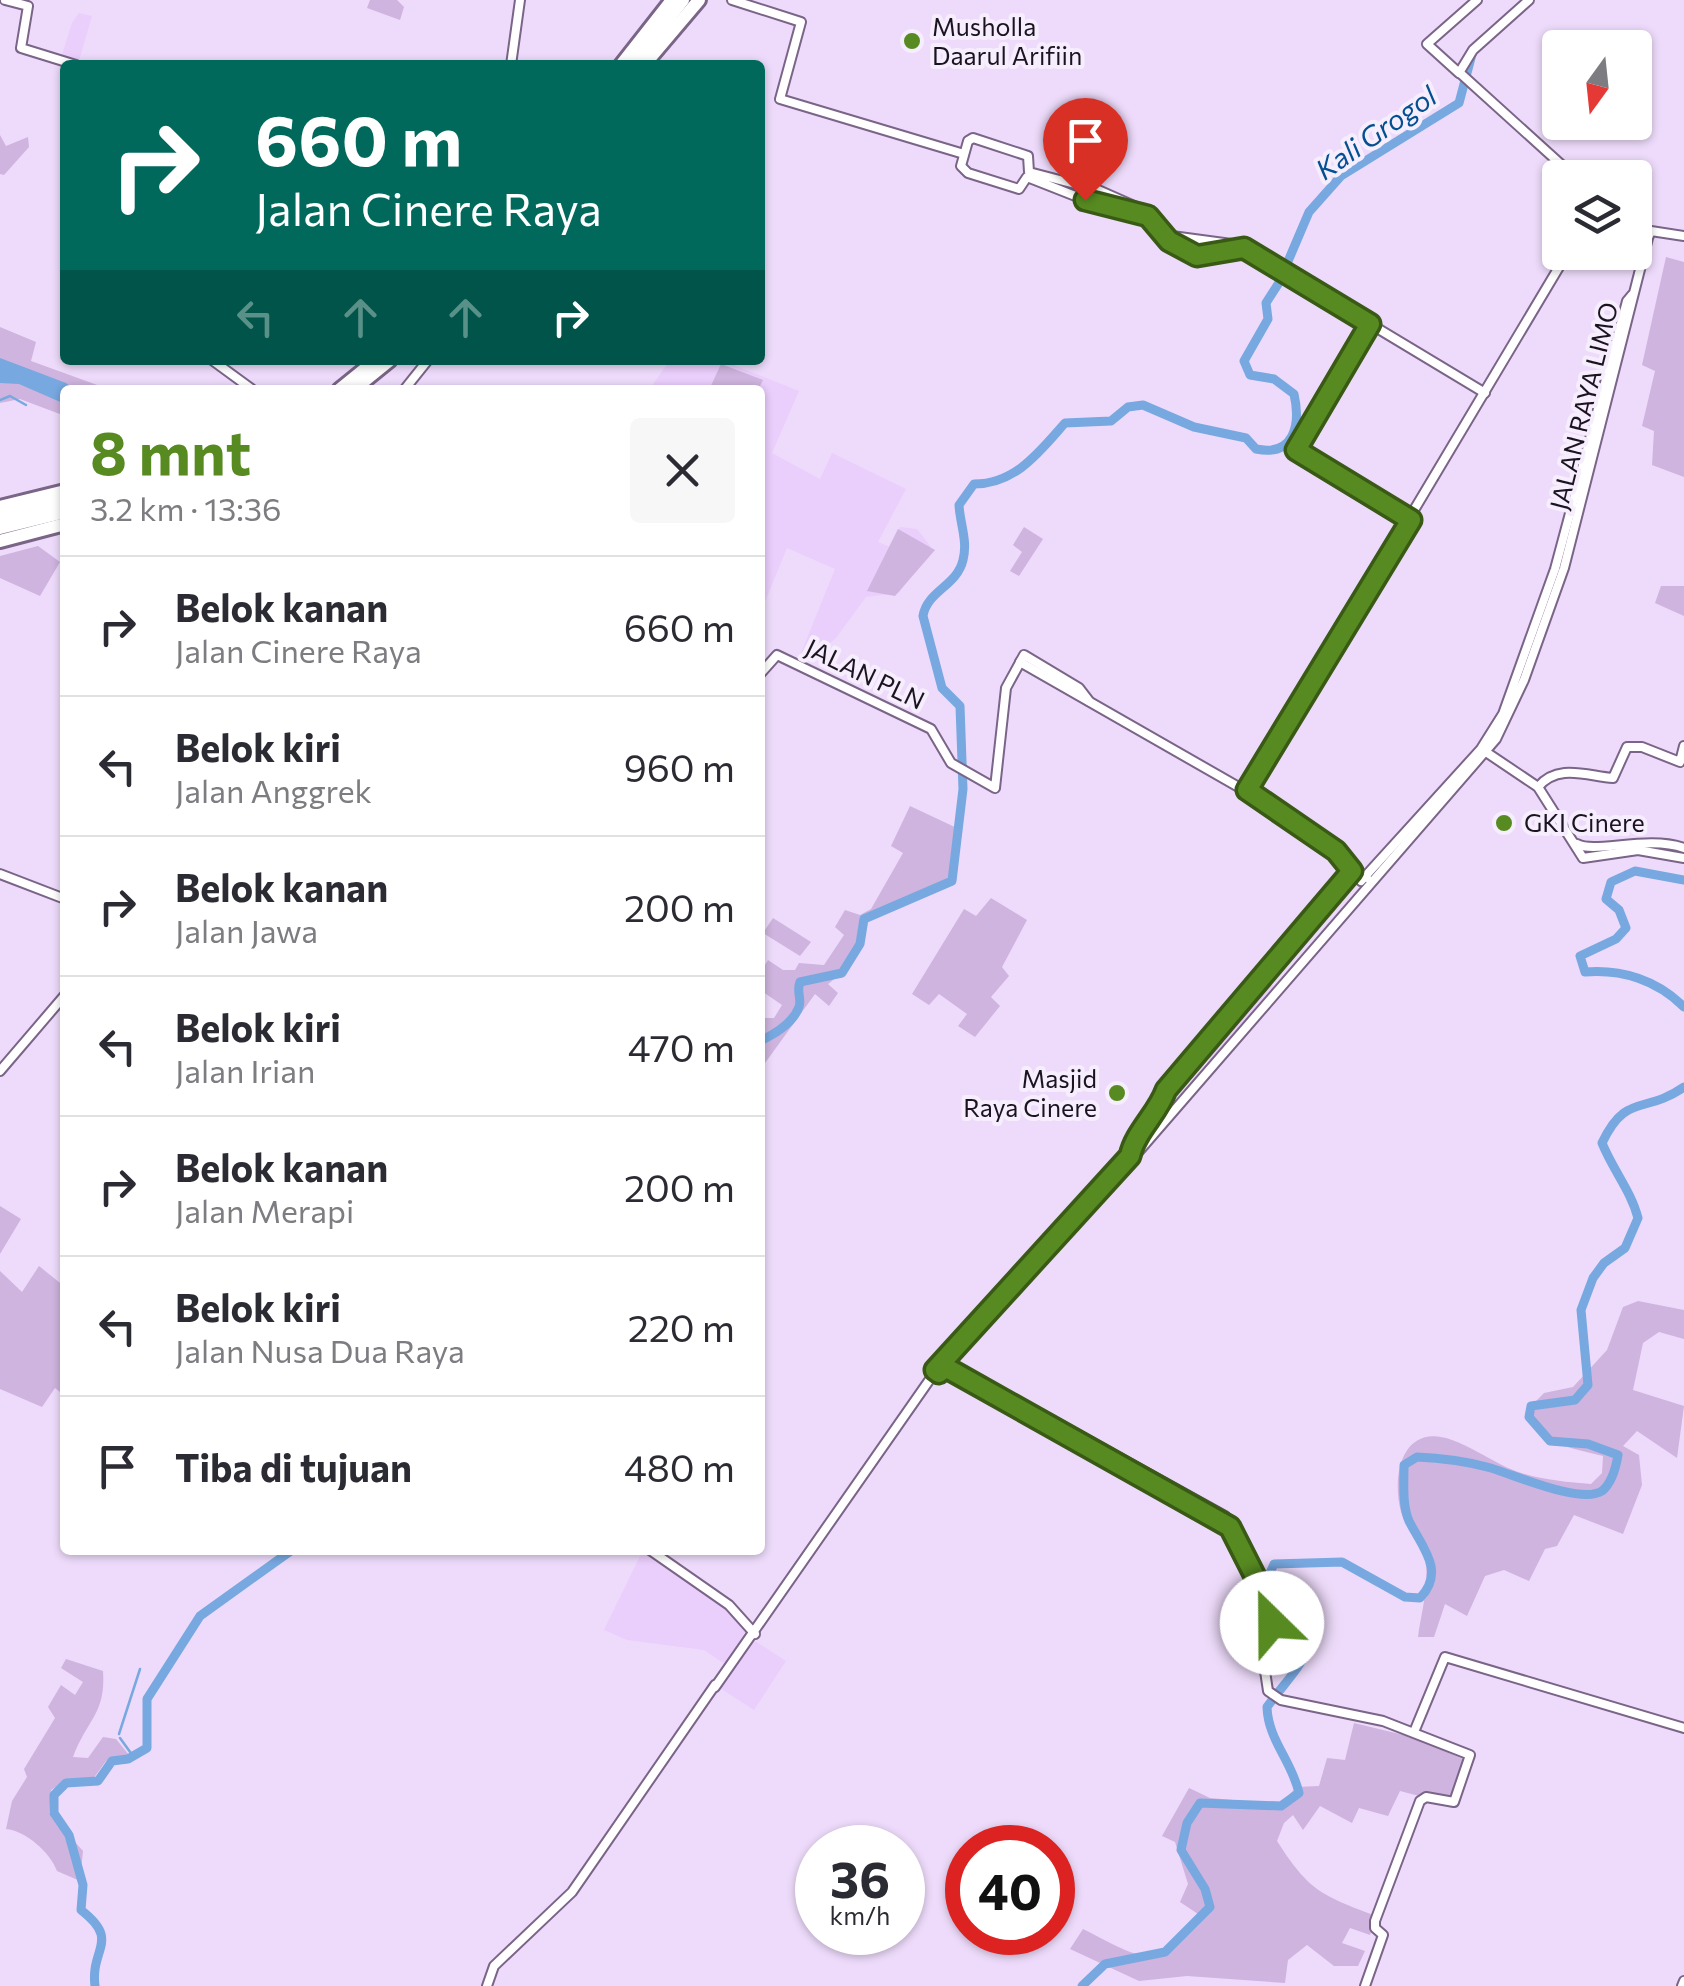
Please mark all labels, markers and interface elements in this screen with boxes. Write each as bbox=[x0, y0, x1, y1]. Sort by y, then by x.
place label: Musholla Daarul Arifiin bbox=[932, 11, 1082, 70]
marker: Musholla Daarul Arifiin bbox=[901, 30, 923, 52]
north arrow bbox=[1542, 30, 1652, 140]
map controls bbox=[1542, 30, 1652, 270]
water label: Kali Grogol bbox=[1308, 78, 1443, 186]
text: 660 m bbox=[255, 95, 462, 180]
pin bbox=[1043, 98, 1128, 201]
icon: right bbox=[90, 100, 220, 230]
icon: arrive bbox=[1058, 113, 1113, 168]
button: layers bbox=[1542, 160, 1652, 270]
text: Jalan Cinere Raya bbox=[255, 180, 602, 235]
icon: left bbox=[228, 290, 283, 345]
icon: ahead bbox=[333, 290, 388, 345]
icon: ahead bbox=[438, 290, 493, 345]
icon: right bbox=[543, 290, 598, 345]
street label: JALAN RAYA LIMO bbox=[1543, 299, 1623, 513]
text: 8 mnt bbox=[90, 414, 251, 487]
button: close bbox=[630, 418, 735, 523]
text: 3.2 km · 13:36 bbox=[90, 488, 281, 528]
text: Belok kanan bbox=[175, 583, 388, 630]
icon: right bbox=[90, 599, 145, 654]
text: 660 m bbox=[624, 603, 735, 650]
text: Jalan Cinere Raya bbox=[175, 630, 422, 670]
street label: JALAN PLN bbox=[801, 631, 930, 715]
text: Belok kiri bbox=[175, 723, 341, 770]
icon: left bbox=[90, 739, 145, 794]
text: 960 m bbox=[624, 743, 735, 790]
text: Jalan Anggrek bbox=[175, 770, 372, 810]
place label: GKI Cinere bbox=[1524, 807, 1645, 837]
marker: GKI Cinere bbox=[1493, 812, 1515, 834]
text: Belok kanan bbox=[175, 863, 388, 910]
icon: right bbox=[90, 879, 145, 934]
text: 200 m bbox=[624, 883, 735, 930]
text: Jalan Jawa bbox=[175, 910, 318, 950]
text: Belok kiri bbox=[175, 1003, 341, 1050]
icon: left bbox=[90, 1019, 145, 1074]
text: 470 m bbox=[628, 1023, 735, 1070]
text: Jalan Irian bbox=[175, 1050, 315, 1090]
place label: Masjid Raya Cinere bbox=[963, 1063, 1097, 1122]
marker: Masjid Raya Cinere bbox=[1106, 1082, 1128, 1104]
text: Belok kanan bbox=[175, 1143, 388, 1190]
icon: right bbox=[90, 1159, 145, 1214]
text: 200 m bbox=[624, 1163, 735, 1210]
text: Jalan Merapi bbox=[175, 1190, 354, 1230]
text: Belok kiri bbox=[175, 1283, 341, 1330]
icon: left bbox=[90, 1299, 145, 1354]
text: 220 m bbox=[628, 1303, 735, 1350]
text: Jalan Nusa Dua Raya bbox=[175, 1330, 465, 1370]
icon: arrive bbox=[90, 1439, 145, 1494]
text: Tiba di tujuan bbox=[175, 1443, 412, 1490]
text: 480 m bbox=[624, 1443, 735, 1490]
position arrow bbox=[1220, 1571, 1324, 1675]
speed limit sign: 40 bbox=[945, 1825, 1075, 1955]
text: 36 bbox=[830, 1847, 890, 1908]
text: km/h bbox=[830, 1900, 890, 1930]

